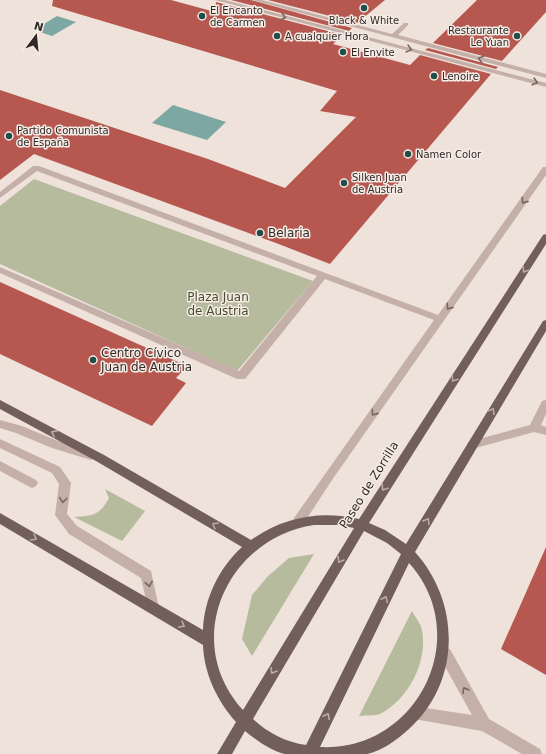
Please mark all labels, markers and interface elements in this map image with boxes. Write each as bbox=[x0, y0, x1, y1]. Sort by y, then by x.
marker: Black & White bbox=[359, 3, 369, 13]
place label: El Encanto de Carmen bbox=[210, 5, 265, 28]
marker: El Encanto de Carmen bbox=[197, 11, 207, 21]
one-way arrow bbox=[280, 12, 287, 21]
place label: Black & White bbox=[329, 15, 399, 26]
north arrow bbox=[16, 16, 56, 56]
text: N bbox=[32, 19, 45, 34]
place label: Restaurante Le Yuan bbox=[448, 25, 509, 48]
marker: A cualquier Hora bbox=[272, 31, 282, 41]
place label: A cualquier Hora bbox=[285, 31, 369, 42]
marker: Restaurante Le Yuan bbox=[512, 31, 522, 41]
one-way arrow bbox=[406, 45, 412, 53]
marker: El Envite bbox=[338, 47, 348, 57]
place label: El Envite bbox=[351, 47, 395, 58]
one-way arrow bbox=[478, 56, 484, 64]
marker: Lenoire bbox=[429, 71, 439, 81]
place label: Lenoire bbox=[442, 71, 479, 82]
one-way arrow bbox=[531, 77, 538, 86]
place label: Partido Comunista de España bbox=[17, 125, 109, 148]
marker: Partido Comunista de España bbox=[4, 131, 14, 141]
marker: Namen Color bbox=[403, 149, 413, 159]
place label: Namen Color bbox=[416, 149, 482, 160]
place label: Silken Juan de Austria bbox=[352, 172, 407, 195]
marker: Silken Juan de Austria bbox=[339, 178, 349, 188]
one-way arrow bbox=[521, 197, 528, 204]
place label: Belaria bbox=[268, 226, 310, 240]
marker: Belaria bbox=[255, 228, 265, 238]
one-way arrow bbox=[523, 265, 530, 272]
park label: Plaza Juan de Austria bbox=[187, 290, 249, 318]
one-way arrow bbox=[446, 303, 453, 310]
place label: Centro Cívico Juan de Austria bbox=[100, 346, 192, 374]
marker: Centro Cívico Juan de Austria bbox=[88, 355, 98, 365]
one-way arrow bbox=[452, 375, 459, 382]
one-way arrow bbox=[488, 408, 495, 415]
one-way arrow bbox=[372, 409, 379, 416]
one-way arrow bbox=[51, 430, 58, 438]
street label: Paseo de Zorrilla bbox=[337, 439, 401, 531]
one-way arrow bbox=[381, 484, 389, 491]
one-way arrow bbox=[59, 497, 68, 503]
one-way arrow bbox=[422, 518, 429, 525]
one-way arrow bbox=[212, 522, 220, 529]
one-way arrow bbox=[30, 533, 37, 541]
one-way arrow bbox=[337, 556, 345, 563]
one-way arrow bbox=[144, 580, 152, 587]
one-way arrow bbox=[380, 596, 387, 604]
one-way arrow bbox=[178, 621, 185, 628]
one-way arrow bbox=[270, 667, 277, 674]
one-way arrow bbox=[463, 687, 470, 694]
one-way arrow bbox=[322, 713, 330, 720]

